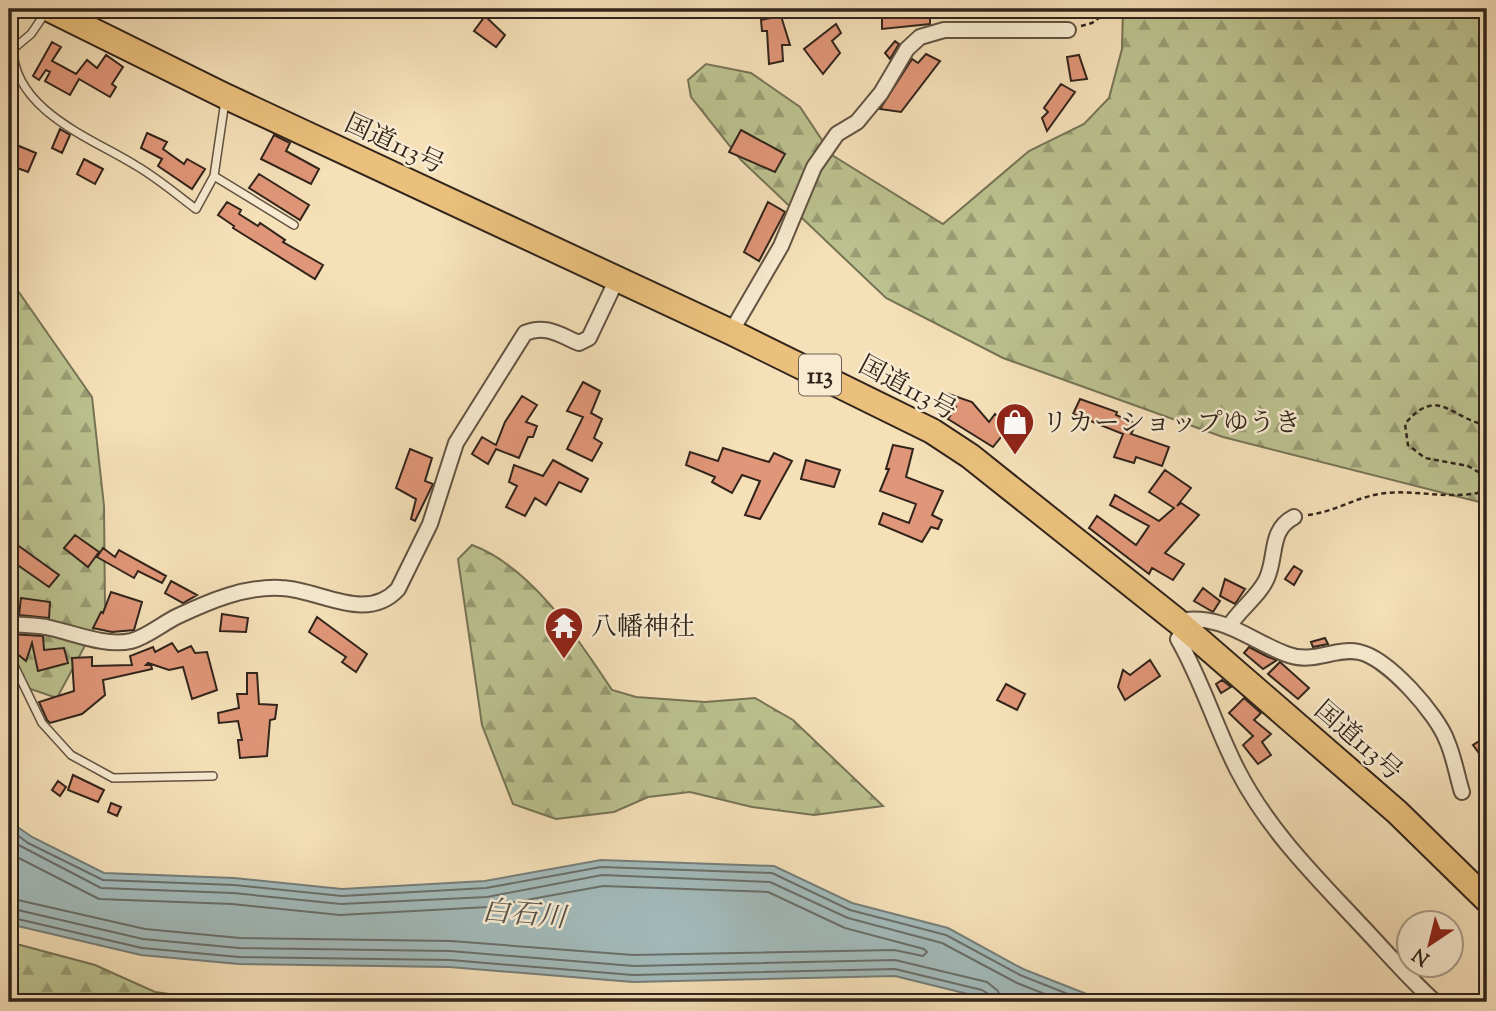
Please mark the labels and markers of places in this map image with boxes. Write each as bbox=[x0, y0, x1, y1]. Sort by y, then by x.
shop icon: リカーショップゆうき bbox=[994, 401, 1036, 456]
place label: リカーショップゆうき bbox=[1042, 406, 1301, 443]
temple icon: 八幡神社 bbox=[543, 605, 585, 660]
place label: 八幡神社 bbox=[591, 610, 695, 647]

